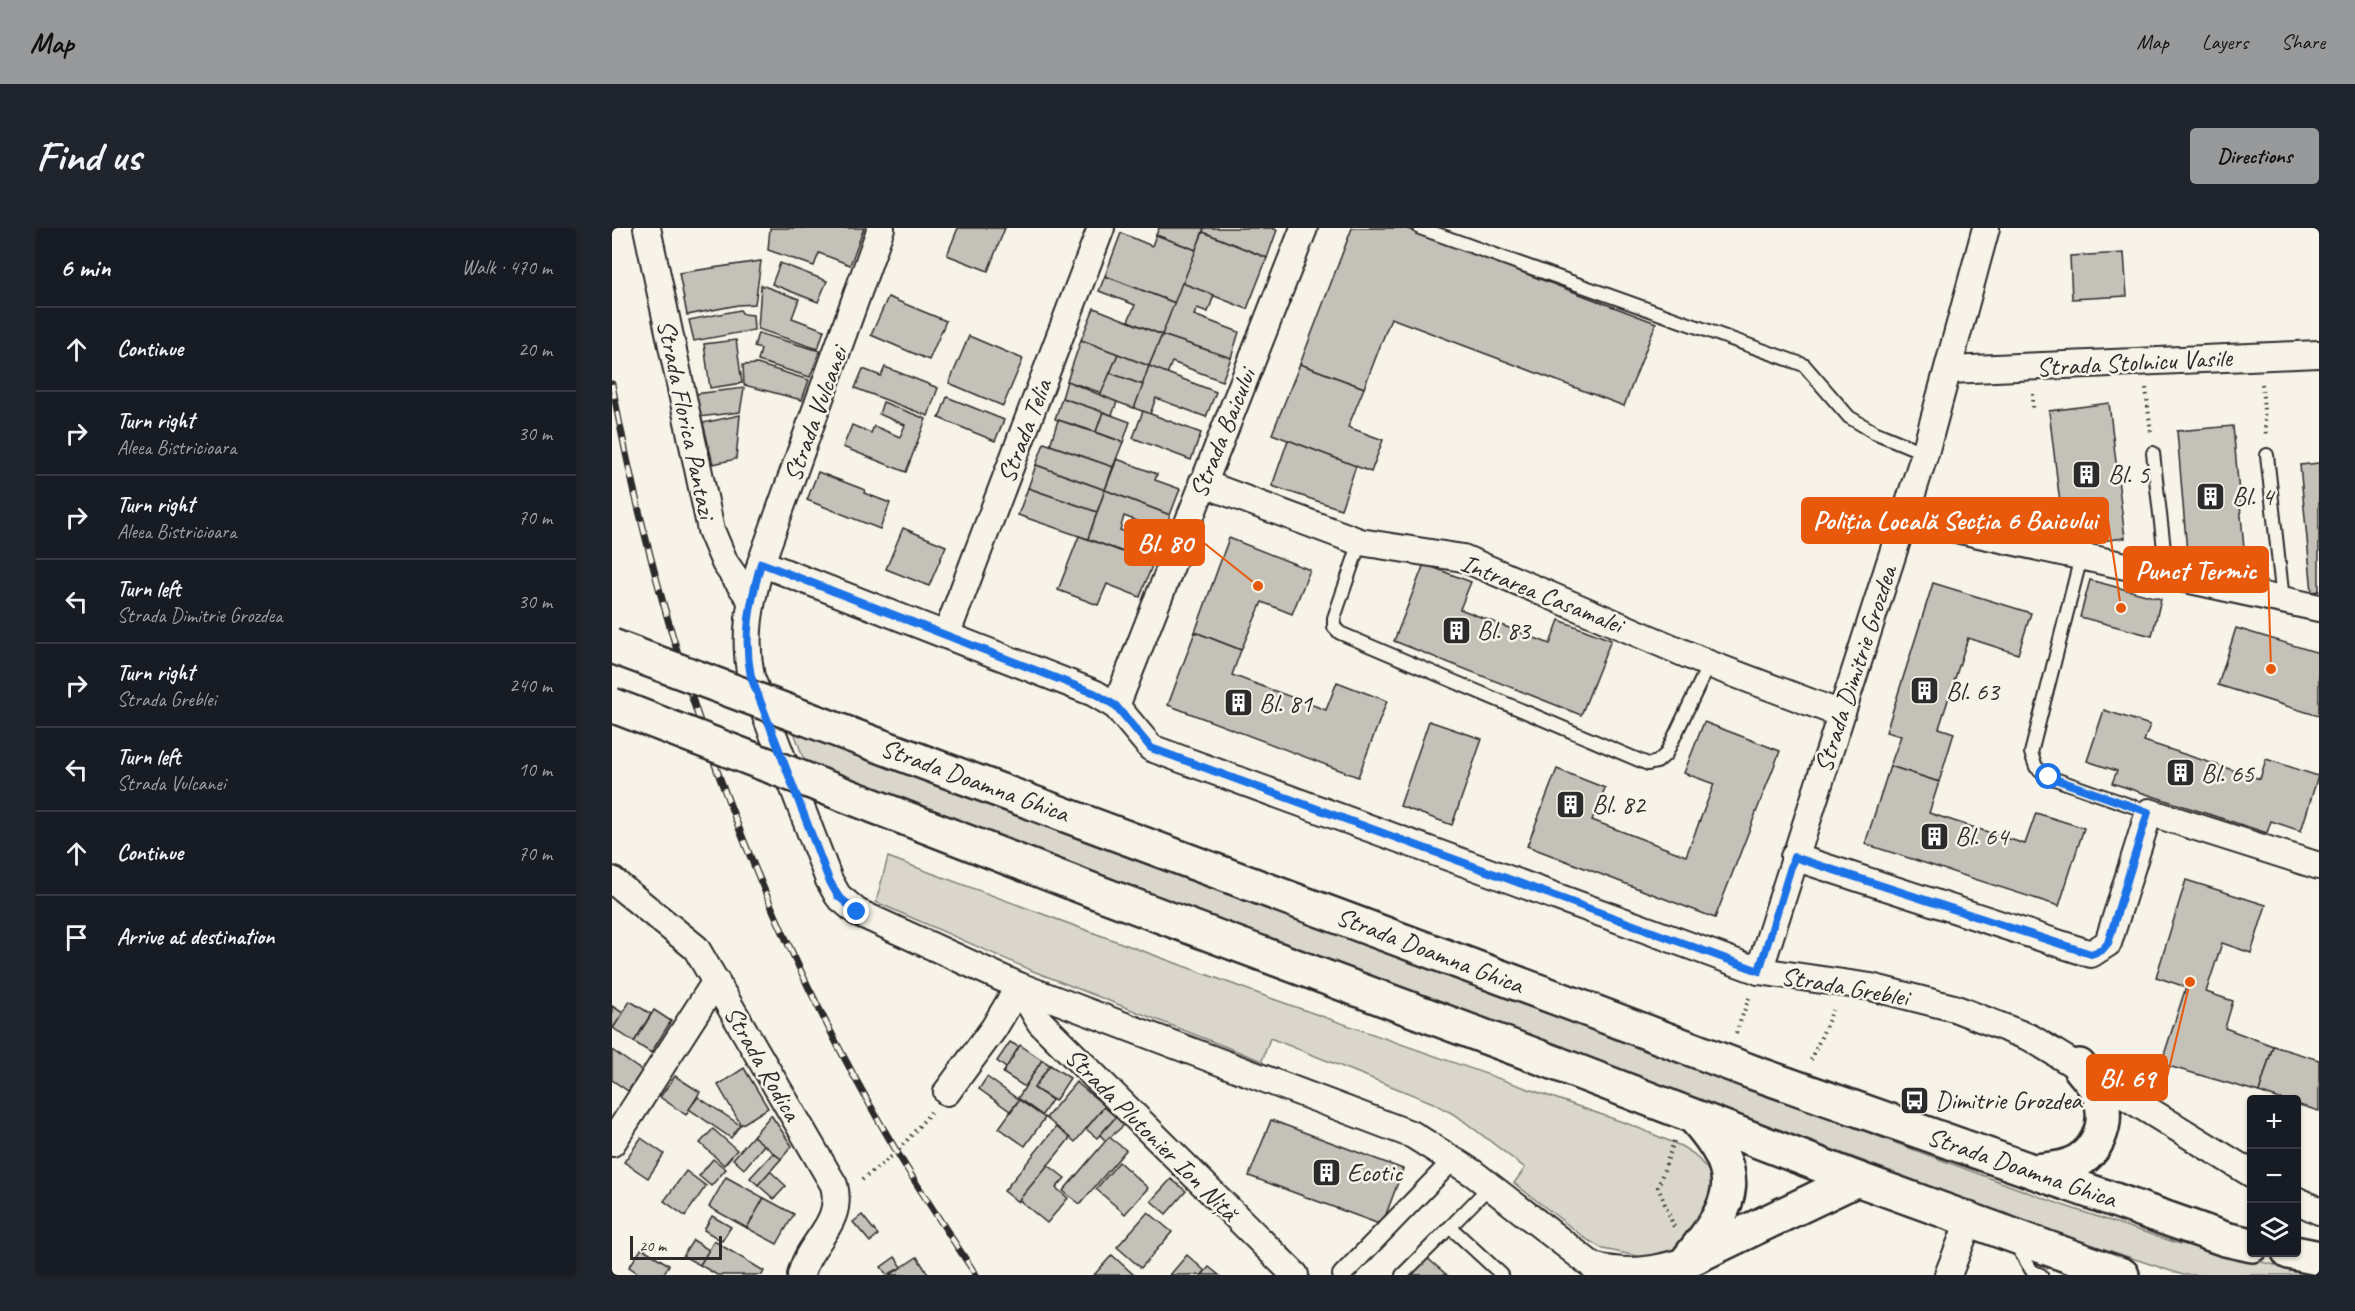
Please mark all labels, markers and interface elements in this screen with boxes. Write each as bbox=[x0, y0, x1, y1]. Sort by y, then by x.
text: Map bbox=[30, 25, 73, 60]
text: Map bbox=[2136, 29, 2169, 55]
text: Layers bbox=[2202, 29, 2248, 55]
text: Share bbox=[2281, 29, 2325, 55]
button: Directions bbox=[2190, 128, 2319, 184]
text: Find us bbox=[36, 130, 141, 183]
text: 6 min bbox=[60, 251, 110, 284]
text: Walk · 470 m bbox=[462, 255, 552, 280]
street label: Strada Florica Pantazi bbox=[649, 317, 724, 525]
icon: ahead bbox=[60, 333, 93, 366]
text: Continue bbox=[117, 335, 183, 363]
text: 20 m bbox=[518, 337, 552, 362]
street label: Strada Vulcanei bbox=[776, 339, 856, 486]
street label: Strada Stolnicu Vasile bbox=[2035, 341, 2234, 384]
street label: Strada Baicului bbox=[1182, 361, 1264, 503]
street label: Strada Telia bbox=[990, 373, 1060, 487]
text: Turn right bbox=[117, 407, 194, 435]
icon: right bbox=[60, 417, 93, 450]
text: 30 m bbox=[518, 421, 552, 446]
text: Aleea Bistricioara bbox=[117, 435, 237, 460]
building icon: Bl. 5 bbox=[2071, 458, 2103, 490]
place label: Bl. 5 bbox=[2108, 458, 2151, 491]
building icon: Bl. 4 bbox=[2195, 480, 2227, 512]
place label: Bl. 4 bbox=[2232, 480, 2276, 513]
text: Turn right bbox=[117, 491, 194, 519]
callout: Poliția Locală Secția 6 Baicului bbox=[1802, 498, 2108, 543]
icon: right bbox=[60, 501, 93, 534]
text: Poliția Locală Secția 6 Baicului bbox=[1813, 503, 2101, 537]
text: 70 m bbox=[518, 505, 552, 530]
text: Aleea Bistricioara bbox=[117, 519, 237, 544]
callout: Bl. 80 bbox=[1125, 520, 1204, 565]
text: Bl. 80 bbox=[1137, 526, 1196, 560]
street label: Intrarea Casamalei bbox=[1456, 546, 1631, 642]
callout: Punct Termic bbox=[2124, 547, 2268, 592]
text: Punct Termic bbox=[2135, 553, 2257, 587]
street label: Strada Dimitrie Grozdea bbox=[1807, 560, 1905, 777]
text: Turn left bbox=[117, 575, 181, 603]
icon: left bbox=[60, 585, 93, 618]
text: 30 m bbox=[518, 589, 552, 614]
text: Strada Dimitrie Grozdea bbox=[117, 603, 282, 628]
building icon: Bl. 83 bbox=[1440, 614, 1472, 646]
place label: Bl. 83 bbox=[1477, 614, 1532, 647]
text: Turn right bbox=[117, 659, 194, 687]
icon: right bbox=[60, 669, 93, 702]
text: 240 m bbox=[509, 673, 552, 698]
building icon: Bl. 63 bbox=[1909, 675, 1941, 707]
place label: Bl. 63 bbox=[1946, 675, 2001, 708]
text: Strada Greblei bbox=[117, 687, 216, 712]
building icon: Bl. 81 bbox=[1222, 687, 1254, 719]
place label: Bl. 81 bbox=[1259, 687, 1313, 720]
street label: Strada Doamna Ghica bbox=[876, 731, 1075, 830]
text: Turn left bbox=[117, 743, 181, 771]
icon: left bbox=[60, 753, 93, 786]
text: 10 m bbox=[518, 757, 552, 782]
building icon: Bl. 65 bbox=[2164, 757, 2196, 789]
place label: Bl. 65 bbox=[2201, 757, 2255, 790]
route start bbox=[2035, 763, 2061, 789]
text: Strada Vulcanei bbox=[117, 771, 225, 796]
building icon: Bl. 82 bbox=[1555, 788, 1587, 820]
place label: Bl. 82 bbox=[1592, 788, 1647, 821]
building icon: Bl. 64 bbox=[1918, 820, 1950, 852]
place label: Bl. 64 bbox=[1955, 820, 2010, 853]
icon: ahead bbox=[60, 837, 93, 870]
text: Continue bbox=[117, 839, 183, 867]
text: 70 m bbox=[518, 841, 552, 866]
route end bbox=[843, 898, 869, 924]
street label: Strada Doamna Ghica bbox=[1332, 900, 1530, 1002]
icon: arrive bbox=[60, 921, 93, 954]
text: Arrive at destination bbox=[117, 923, 274, 951]
street label: Strada Greblei bbox=[1779, 959, 1914, 1014]
street label: Strada Rodica bbox=[717, 1000, 809, 1128]
street label: Strada Plutonier Ion Niță bbox=[1058, 1041, 1247, 1230]
callout: Bl. 69 bbox=[2087, 1055, 2167, 1100]
text: Bl. 69 bbox=[2099, 1061, 2158, 1095]
bus stop icon: Dimitrie Grozdea bbox=[1898, 1084, 1930, 1116]
place label: Dimitrie Grozdea bbox=[1935, 1084, 2083, 1117]
map controls bbox=[2247, 1095, 2301, 1257]
button: + bbox=[2247, 1095, 2301, 1149]
street label: Strada Doamna Ghica bbox=[1923, 1120, 2122, 1216]
button: − bbox=[2247, 1149, 2301, 1203]
building icon: Ecotic bbox=[1310, 1156, 1342, 1188]
place label: Ecotic bbox=[1347, 1156, 1404, 1189]
button: layers bbox=[2247, 1203, 2301, 1257]
scale bar bbox=[630, 1233, 722, 1260]
text: 20 m bbox=[639, 1236, 666, 1256]

